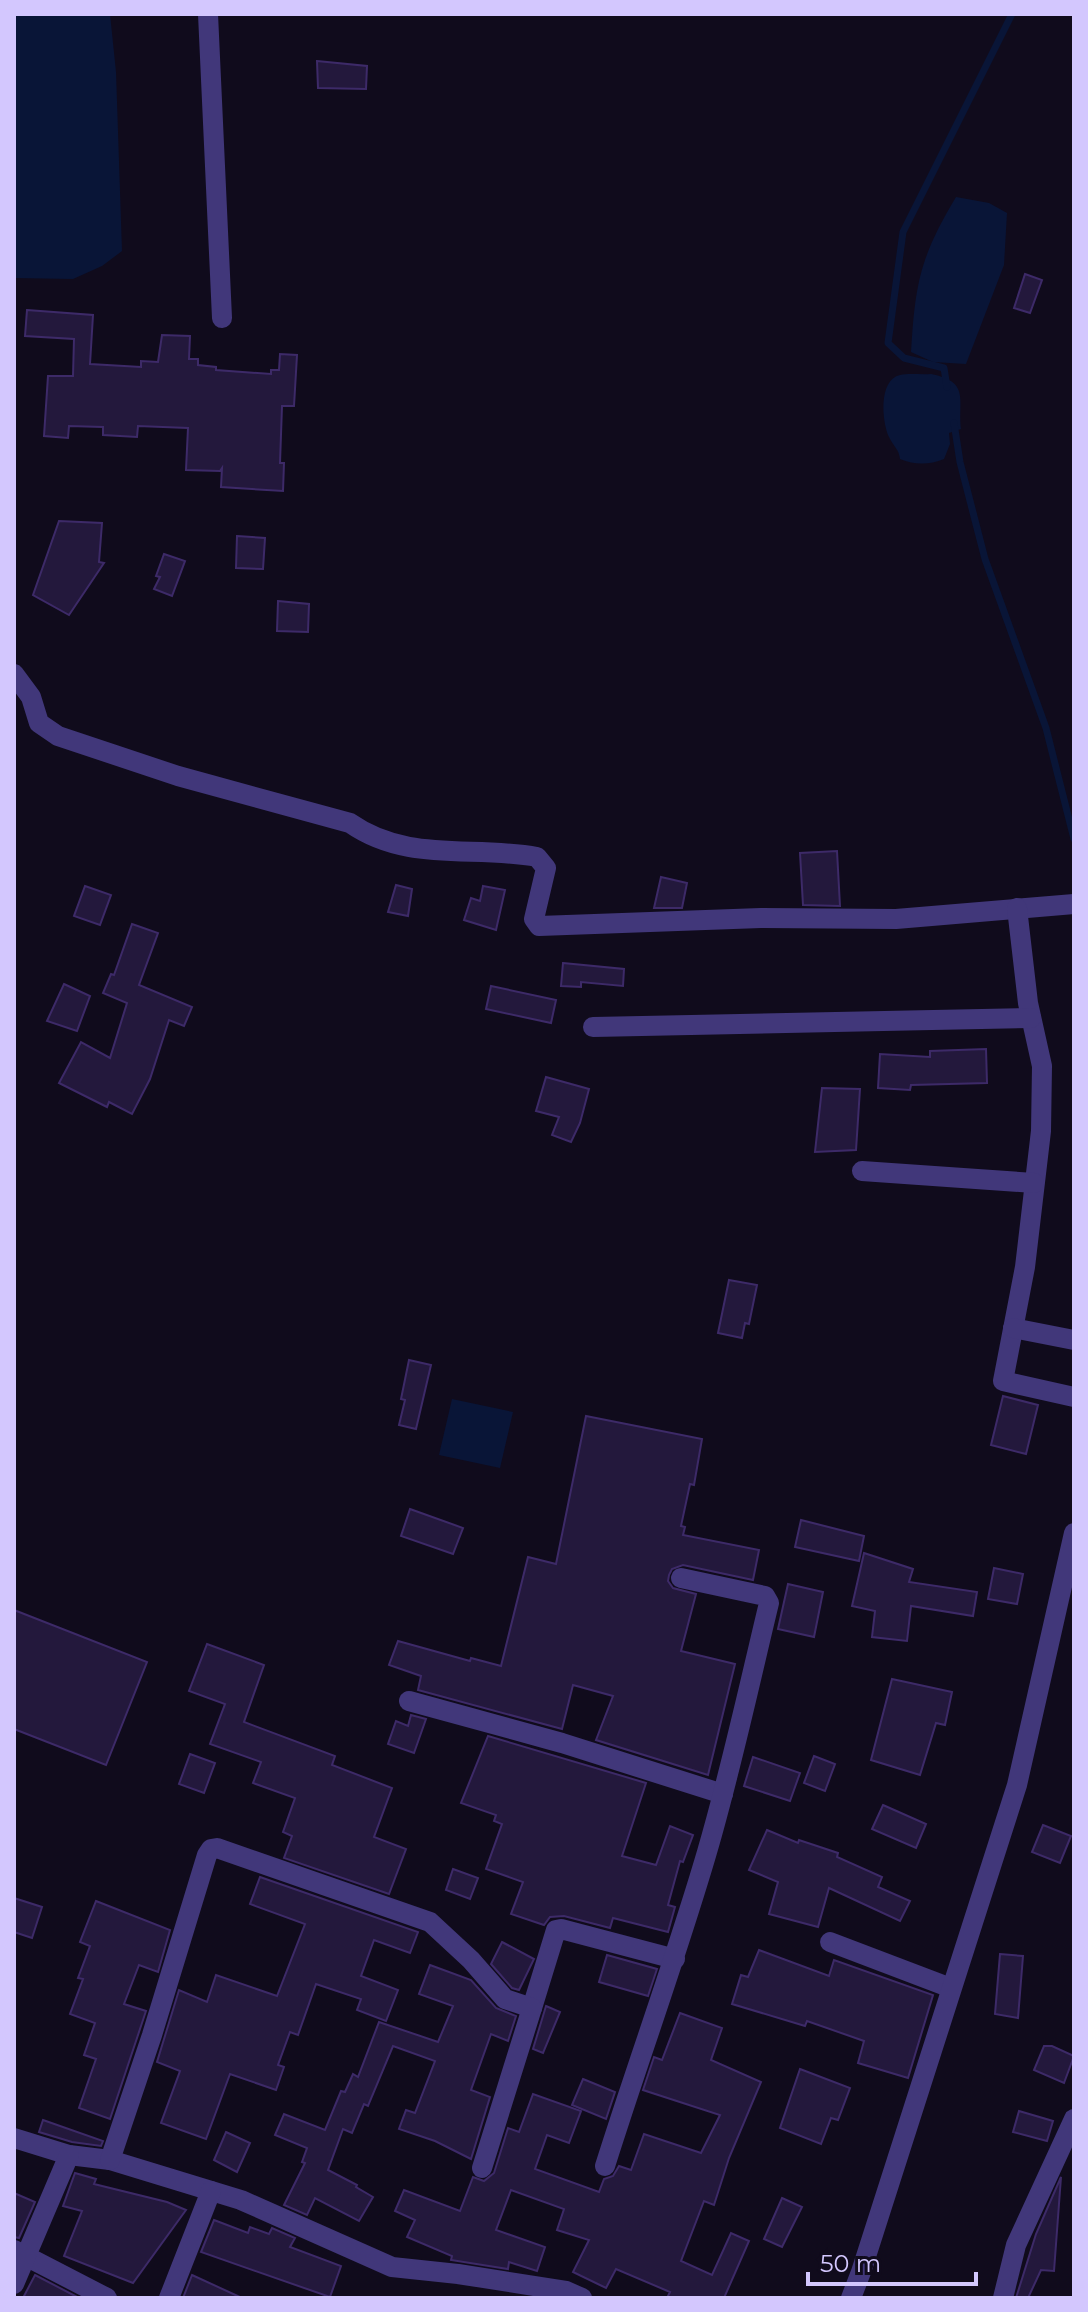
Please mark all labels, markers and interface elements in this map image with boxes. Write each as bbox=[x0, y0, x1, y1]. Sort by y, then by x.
scale bar bbox=[808, 2236, 976, 2286]
text: 50 m bbox=[820, 2249, 881, 2278]

